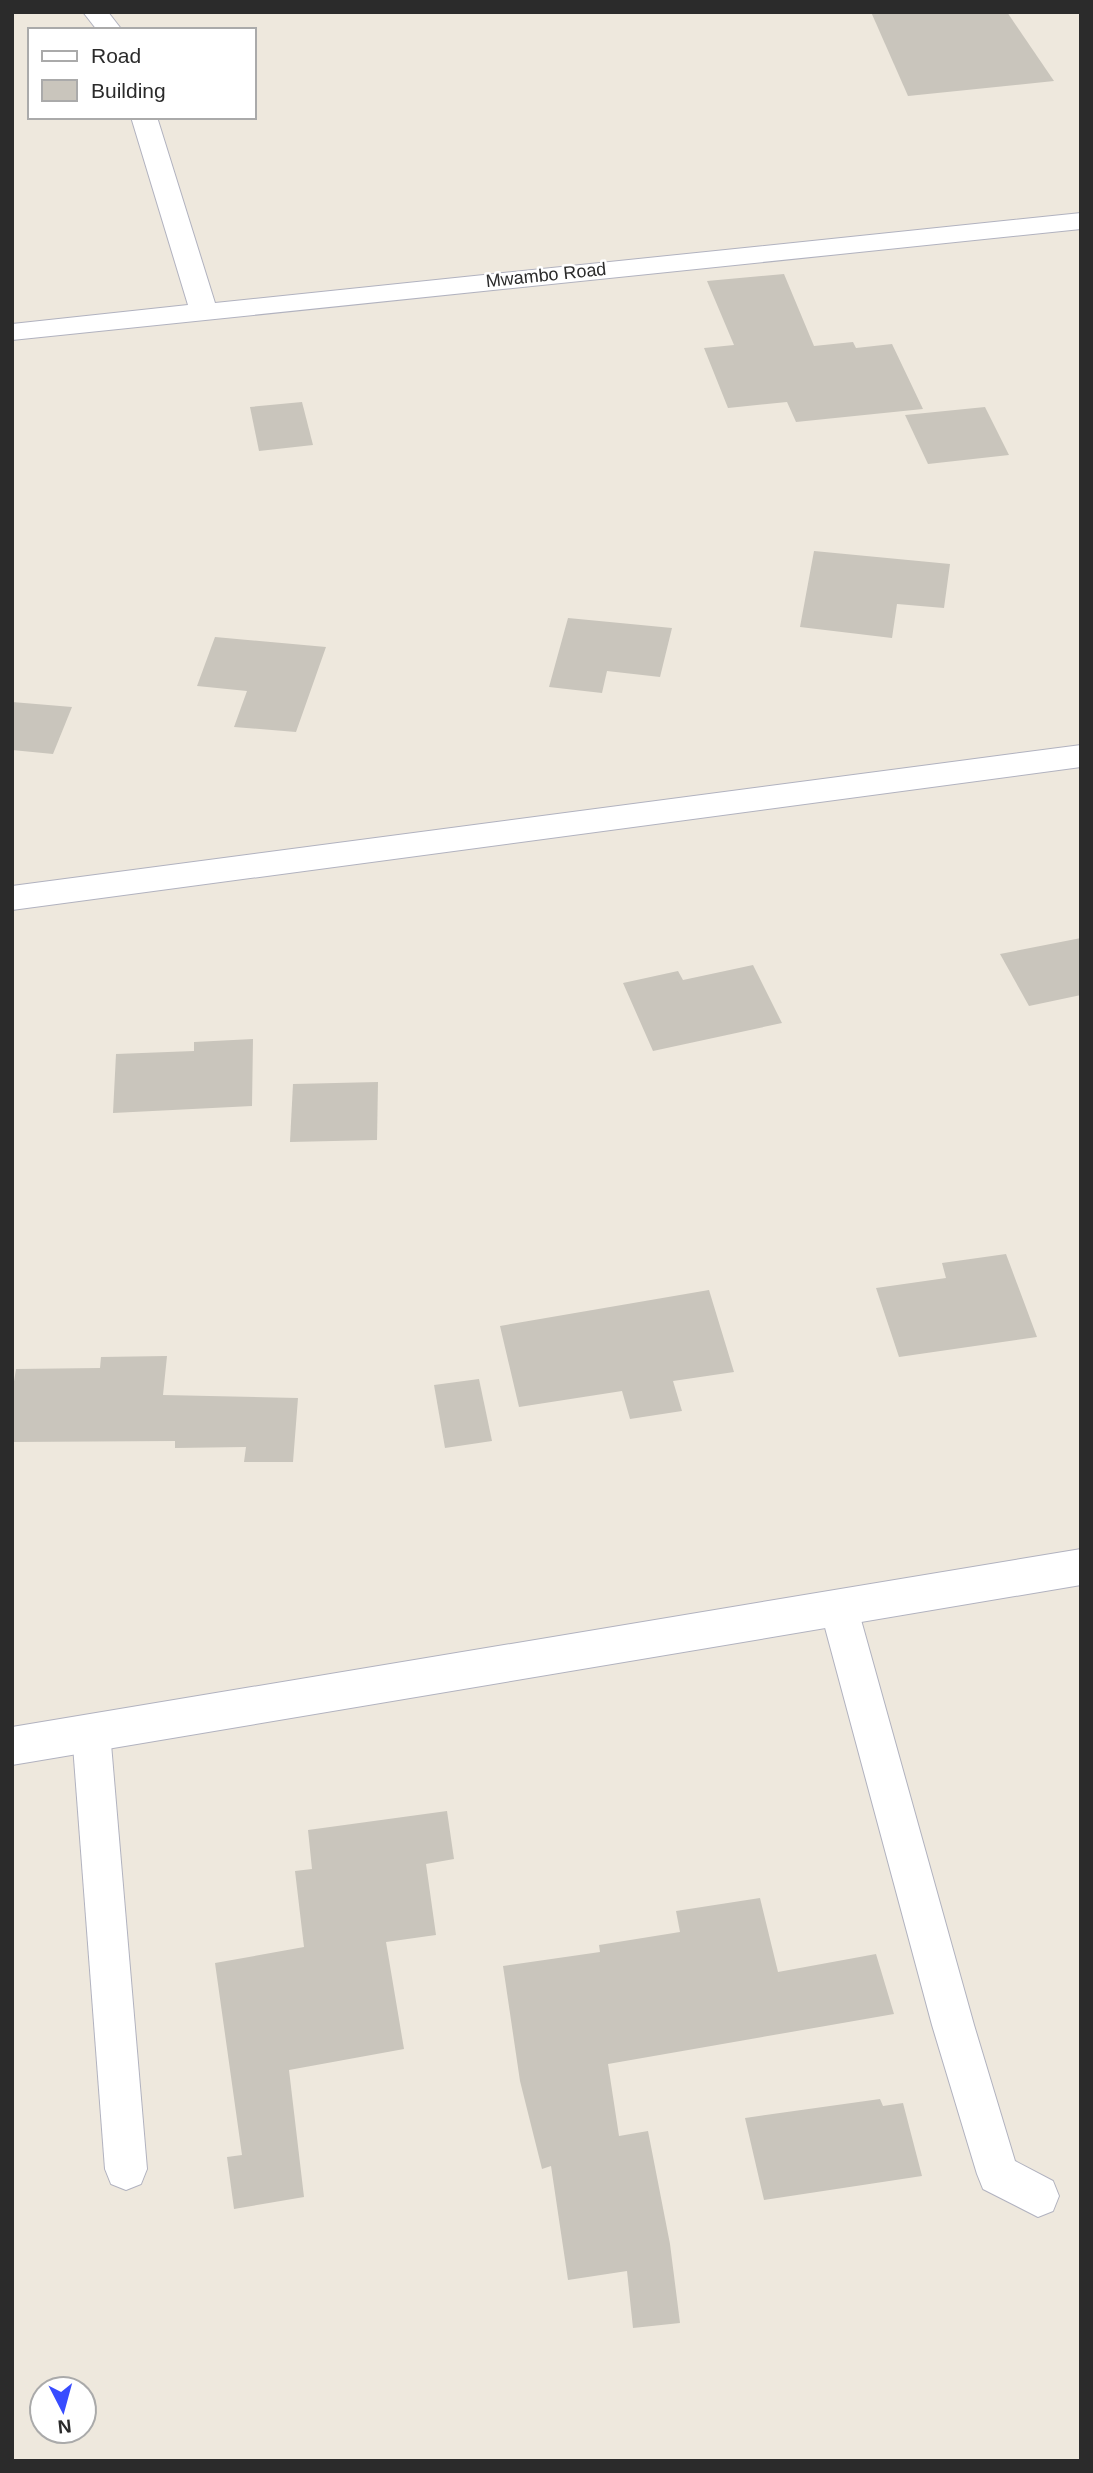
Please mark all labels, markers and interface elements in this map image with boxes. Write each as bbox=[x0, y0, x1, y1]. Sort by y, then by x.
legend bbox=[28, 28, 256, 119]
text: Road bbox=[91, 44, 141, 67]
text: Building bbox=[91, 79, 166, 102]
street label: Mwambo Road bbox=[485, 259, 607, 291]
north arrow bbox=[28, 2375, 98, 2445]
text: N bbox=[57, 2415, 73, 2438]

